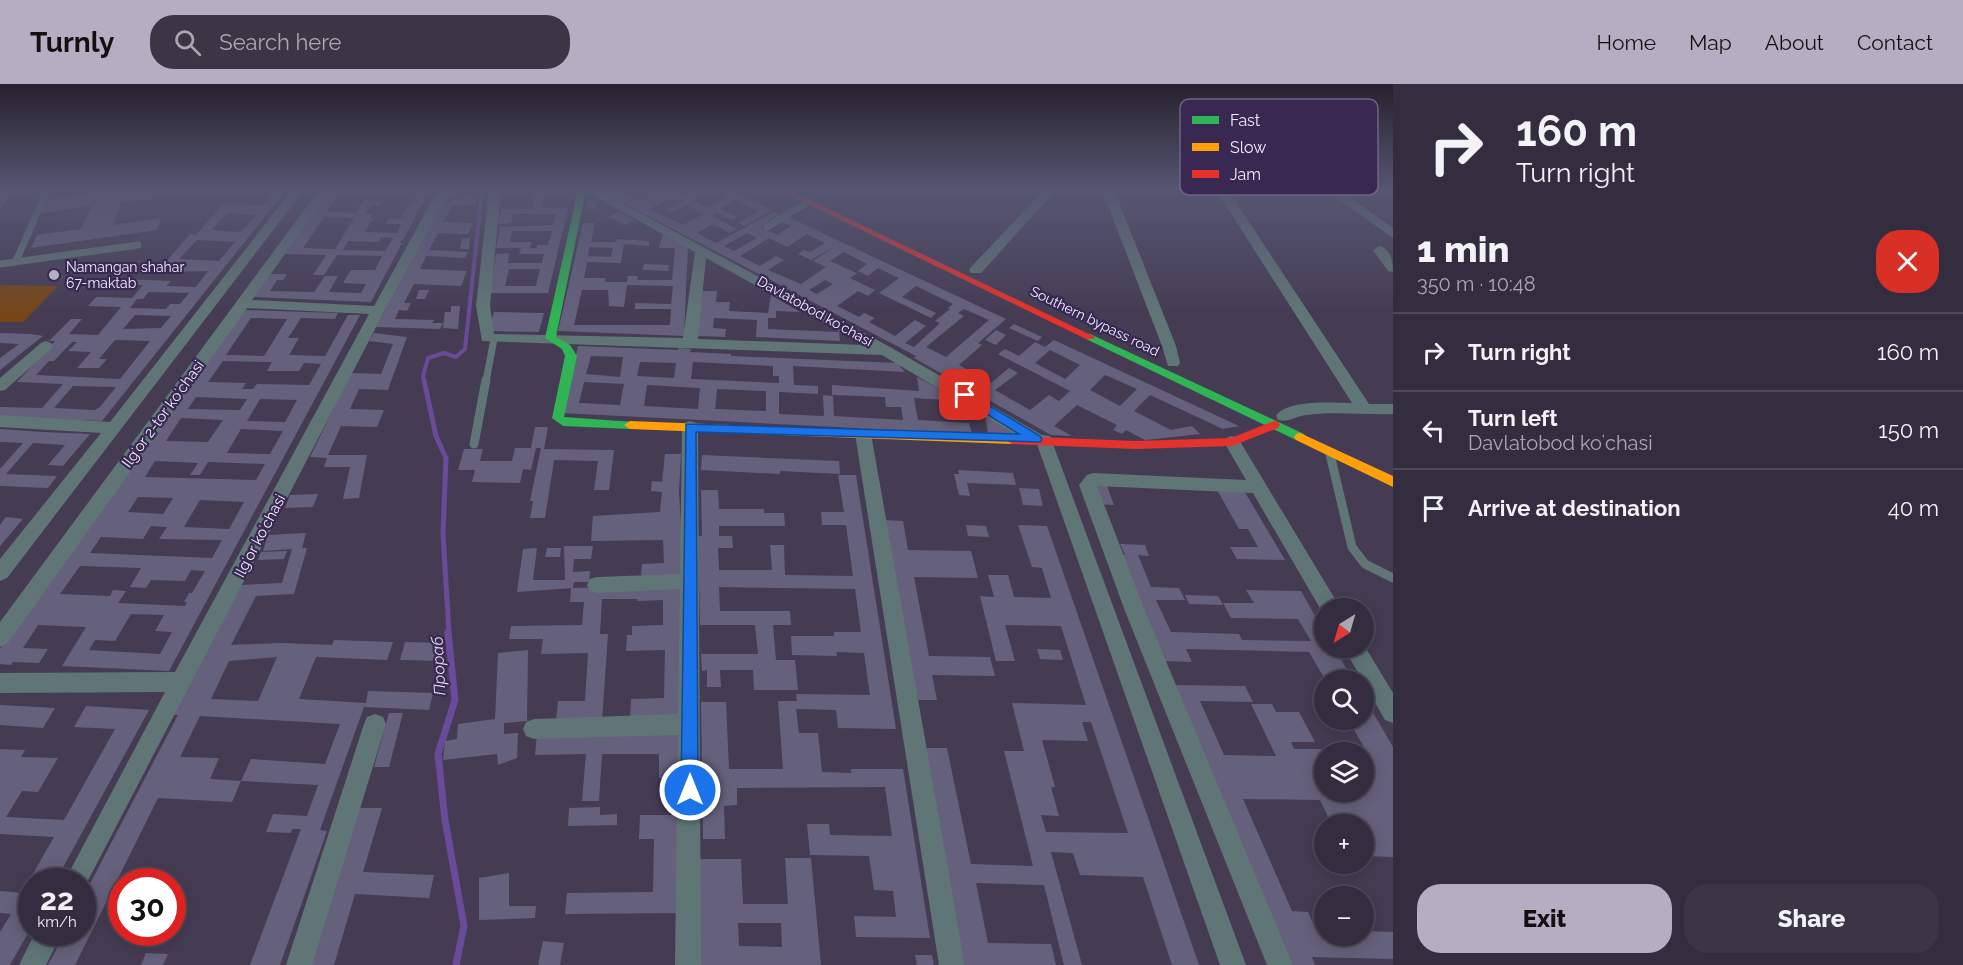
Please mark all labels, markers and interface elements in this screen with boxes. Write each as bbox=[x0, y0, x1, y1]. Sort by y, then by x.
search box bbox=[150, 15, 570, 69]
text: Turnly bbox=[30, 26, 114, 59]
icon: search bbox=[171, 26, 204, 59]
text: Search here bbox=[219, 29, 341, 55]
text: Home bbox=[1597, 30, 1656, 55]
text: Map bbox=[1689, 30, 1732, 55]
text: About bbox=[1765, 30, 1824, 55]
text: Contact bbox=[1857, 30, 1933, 55]
legend bbox=[1180, 99, 1378, 195]
text: 160 m bbox=[1516, 107, 1637, 156]
icon: right bbox=[1417, 108, 1495, 186]
text: Fast bbox=[1230, 111, 1261, 130]
text: Slow bbox=[1230, 138, 1266, 157]
text: Turn right bbox=[1516, 157, 1635, 188]
text: Jam bbox=[1230, 165, 1261, 184]
text: 1 min bbox=[1417, 228, 1509, 270]
button: close bbox=[1876, 230, 1939, 293]
place label: Namangan shahar 67-maktab bbox=[66, 259, 184, 291]
marker: Namangan shahar 67-maktab bbox=[47, 268, 61, 282]
text: 350 m · 10:48 bbox=[1417, 272, 1536, 296]
street label: Davlatobod koʻchasi bbox=[755, 273, 875, 349]
street label: Southern bypass road bbox=[1028, 283, 1162, 359]
icon: right bbox=[1417, 336, 1450, 369]
text: Turn right bbox=[1468, 339, 1571, 365]
text: 160 m bbox=[1877, 339, 1939, 365]
street label: Ilgʻor 2-tor koʻchasi bbox=[118, 357, 208, 471]
pin bbox=[939, 369, 990, 420]
icon: arrive bbox=[948, 378, 981, 411]
text: Turn left bbox=[1468, 405, 1558, 431]
icon: left bbox=[1417, 414, 1450, 447]
text: 150 m bbox=[1878, 417, 1939, 443]
text: Davlatobod koʻchasi bbox=[1468, 431, 1653, 455]
street label: Ilgʻor koʻchasi bbox=[231, 491, 289, 581]
icon: arrive bbox=[1417, 492, 1450, 525]
text: Arrive at destination bbox=[1468, 495, 1681, 521]
text: 40 m bbox=[1888, 495, 1939, 521]
north arrow bbox=[1314, 598, 1374, 658]
map controls bbox=[1314, 598, 1374, 946]
water label: Прораб bbox=[427, 636, 450, 696]
button: search bbox=[1314, 670, 1374, 730]
button: layers bbox=[1314, 742, 1374, 802]
position arrow bbox=[658, 758, 722, 822]
button: + bbox=[1314, 814, 1374, 874]
speed limit sign: 30 bbox=[108, 868, 186, 946]
text: 22 bbox=[40, 882, 74, 917]
button: Exit bbox=[1417, 884, 1672, 953]
button: Share bbox=[1684, 884, 1939, 953]
button: − bbox=[1314, 886, 1374, 946]
text: km/h bbox=[37, 913, 77, 931]

